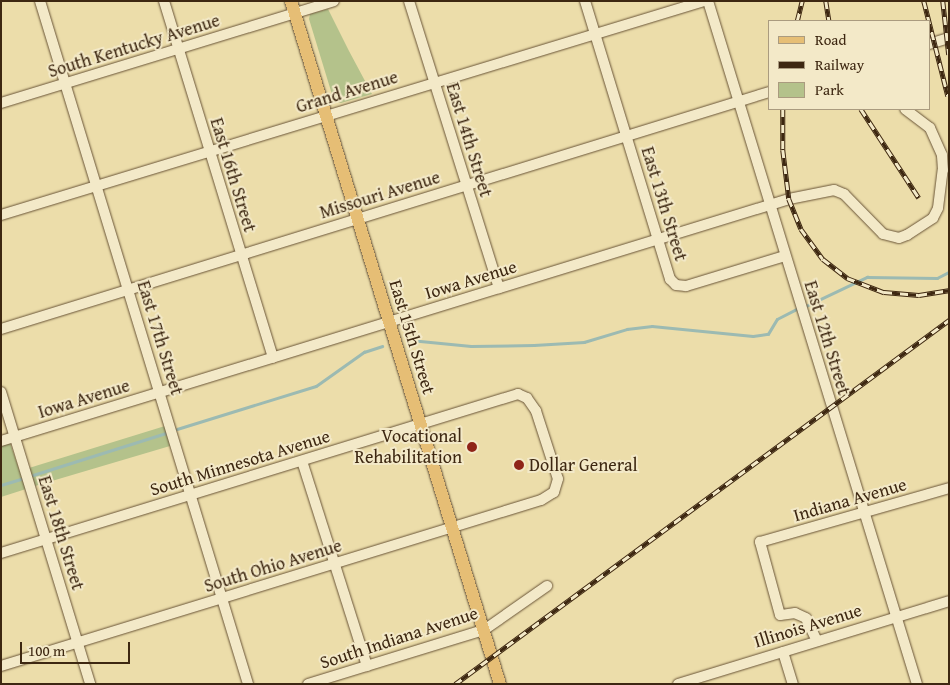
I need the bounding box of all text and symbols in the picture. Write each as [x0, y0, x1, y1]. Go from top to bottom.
street label: South Kentucky Avenue [45, 10, 223, 82]
legend [768, 20, 930, 110]
text: Road [815, 29, 846, 50]
text: Railway [815, 54, 864, 75]
street label: Grand Avenue [293, 66, 401, 118]
text: Park [815, 79, 844, 100]
street label: East 14th Street [441, 80, 497, 200]
street label: East 16th Street [205, 115, 261, 235]
street label: East 13th Street [636, 144, 692, 264]
street label: Missouri Avenue [317, 166, 443, 224]
street label: Iowa Avenue [423, 256, 519, 304]
street label: East 15th Street [384, 277, 440, 397]
street label: East 17th Street [132, 278, 188, 398]
street label: East 12th Street [799, 278, 855, 398]
street label: Iowa Avenue [36, 375, 132, 423]
street label: South Minnesota Avenue [147, 425, 333, 501]
place label: Vocational Rehabilitation [355, 426, 462, 468]
marker: Vocational Rehabilitation [466, 441, 478, 453]
place label: Dollar General [529, 454, 638, 476]
marker: Dollar General [513, 459, 525, 471]
street label: East 18th Street [33, 473, 89, 593]
street label: Indiana Avenue [791, 474, 909, 526]
street label: South Ohio Avenue [202, 535, 344, 597]
street label: Illinois Avenue [752, 599, 864, 653]
street label: South Indiana Avenue [317, 602, 481, 674]
scale bar [22, 632, 132, 664]
text: 100 m [28, 640, 65, 661]

